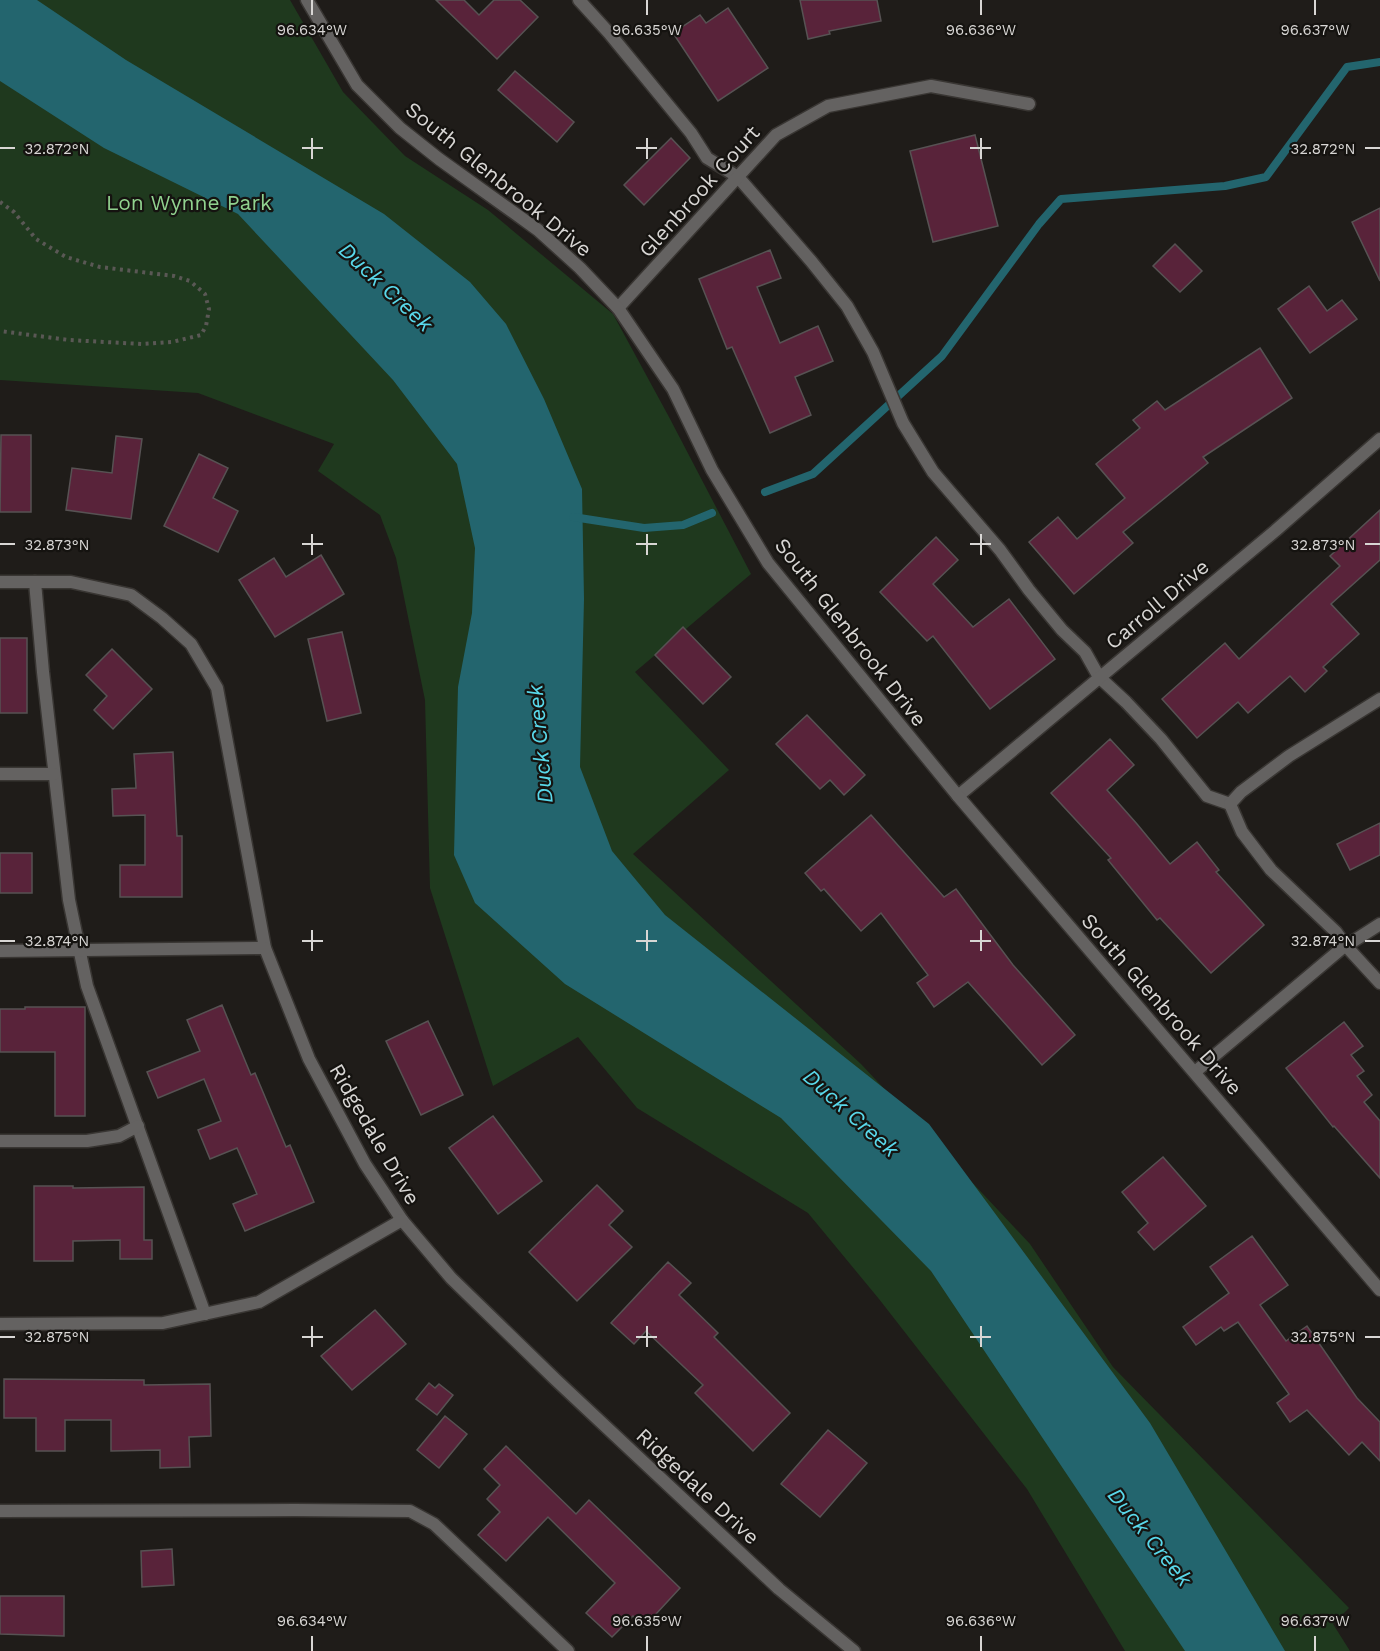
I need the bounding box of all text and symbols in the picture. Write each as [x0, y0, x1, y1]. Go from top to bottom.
text: 96.634°W [277, 21, 347, 39]
text: 96.635°W [612, 21, 682, 39]
text: 96.636°W [946, 21, 1016, 39]
text: 96.637°W [1280, 21, 1350, 39]
street label: South Glenbrook Drive [401, 96, 597, 262]
street label: Glenbrook Court [633, 120, 765, 262]
text: 32.872°N [24, 140, 90, 158]
text: 32.872°N [1290, 140, 1356, 158]
park label: Lon Wynne Park [106, 190, 272, 215]
water label: Duck Creek [334, 237, 439, 338]
street label: South Glenbrook Drive [770, 533, 932, 731]
text: 32.873°N [24, 536, 90, 554]
text: 32.873°N [1290, 536, 1356, 554]
street label: Carroll Drive [1100, 554, 1214, 654]
water label: Duck Creek [522, 682, 558, 805]
street label: South Glenbrook Drive [1076, 908, 1248, 1100]
text: 32.874°N [25, 932, 89, 950]
text: 32.874°N [1291, 932, 1355, 950]
street label: Ridgedale Drive [324, 1059, 426, 1209]
water label: Duck Creek [798, 1064, 905, 1163]
text: 32.875°N [24, 1328, 90, 1346]
text: 32.875°N [1290, 1328, 1356, 1346]
street label: Ridgedale Drive [631, 1423, 765, 1549]
water label: Duck Creek [1103, 1483, 1198, 1592]
text: 96.634°W [277, 1612, 347, 1630]
text: 96.635°W [612, 1612, 682, 1630]
text: 96.636°W [946, 1612, 1016, 1630]
text: 96.637°W [1280, 1612, 1350, 1630]

